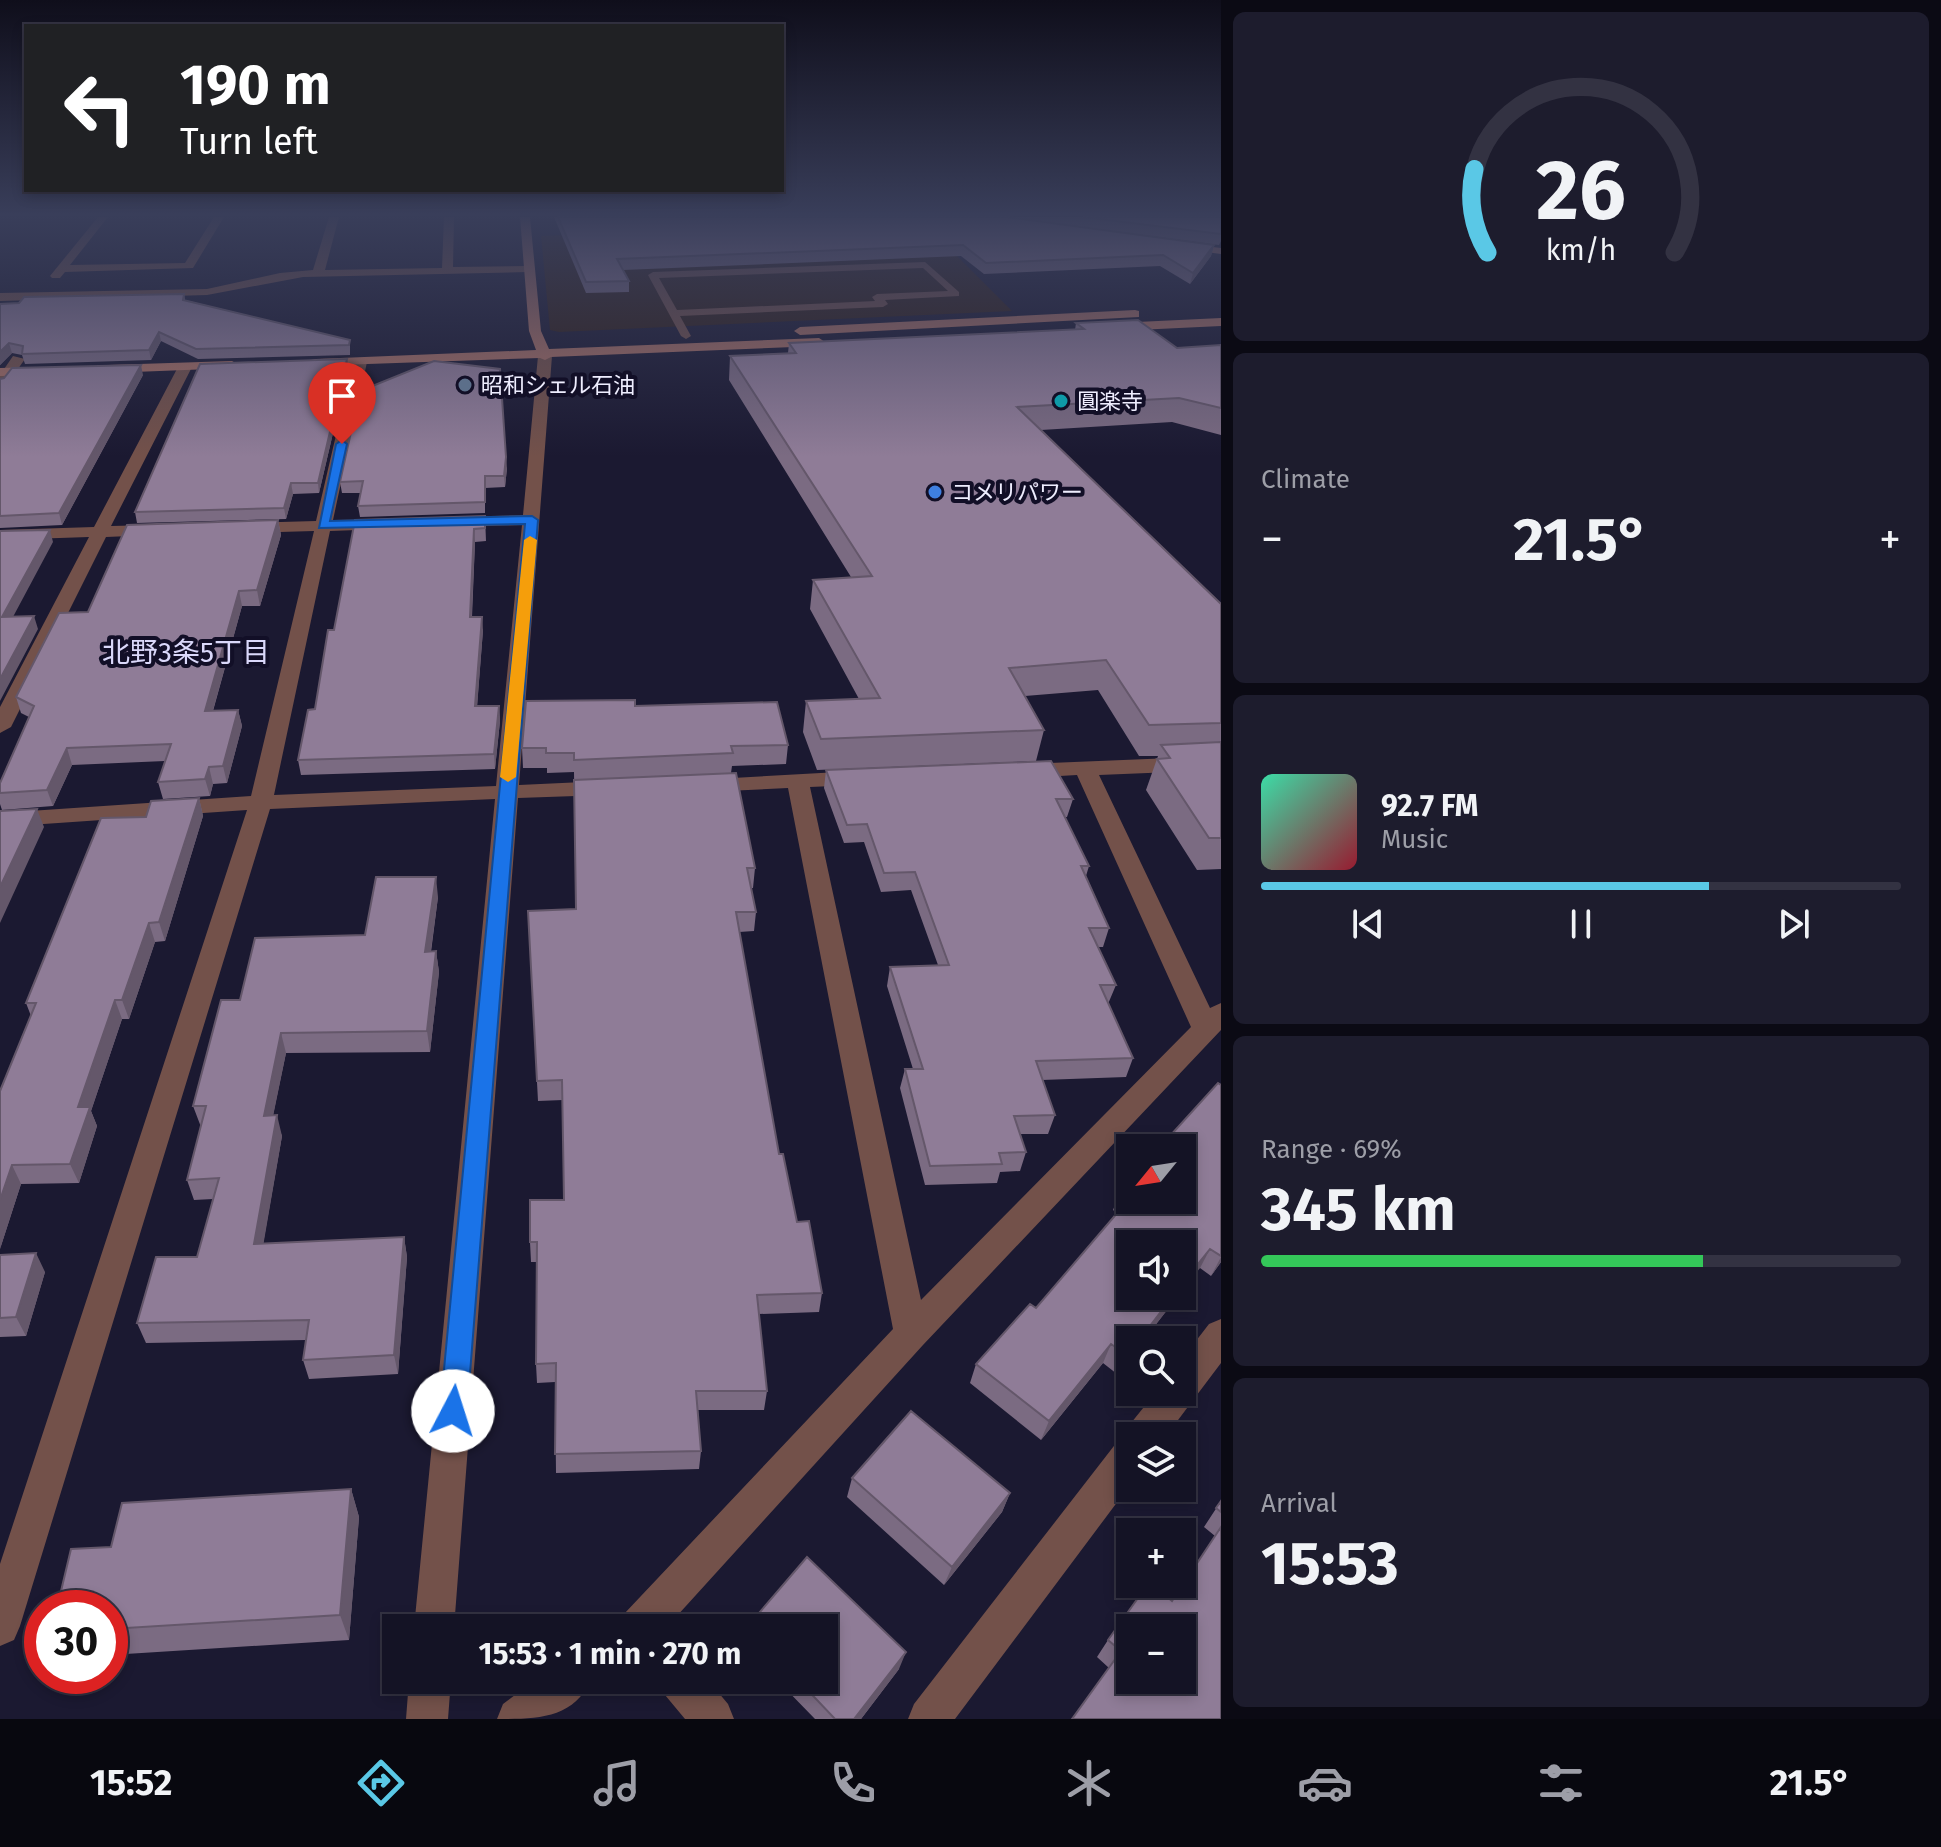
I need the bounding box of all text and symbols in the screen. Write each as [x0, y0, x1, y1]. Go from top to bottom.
text: 190 m [180, 52, 331, 119]
icon: left [48, 56, 152, 160]
text: Turn left [180, 120, 318, 164]
text: 26 [1536, 140, 1626, 240]
text: km/h [1546, 233, 1616, 268]
pin [308, 362, 376, 444]
place label: 昭和シェル石油 [481, 372, 635, 399]
icon: arrive [320, 374, 364, 418]
marker: 昭和シェル石油 [456, 376, 474, 394]
place label: 圓楽寺 [1077, 388, 1143, 415]
marker: 圓楽寺 [1052, 392, 1070, 410]
text: Climate [1261, 464, 1350, 495]
place label: コメリパワー [951, 479, 1083, 506]
marker: コメリパワー [926, 483, 944, 501]
text: 21.5° [1513, 504, 1649, 576]
text: − [1261, 513, 1283, 566]
text: + [1879, 513, 1901, 566]
district label: 北野3条5丁目 [102, 636, 270, 669]
text: 92.7 FM [1381, 788, 1478, 824]
text: Music [1381, 824, 1448, 855]
icon: previous [1346, 902, 1390, 946]
icon: pause [1559, 902, 1603, 946]
icon: next [1772, 902, 1816, 946]
north arrow [1116, 1134, 1196, 1214]
map controls [1116, 1134, 1196, 1694]
text: Range · 69% [1261, 1134, 1402, 1165]
text: 345 km [1261, 1174, 1456, 1246]
button: sound [1116, 1230, 1196, 1310]
button: search [1116, 1326, 1196, 1406]
position arrow [411, 1369, 495, 1453]
button: layers [1116, 1422, 1196, 1502]
text: Arrival [1261, 1488, 1337, 1519]
button: + [1116, 1518, 1196, 1598]
text: 15:53 [1261, 1528, 1399, 1600]
speed limit sign: 30 [24, 1590, 128, 1694]
button: − [1116, 1614, 1196, 1694]
text: 15:53 · 1 min · 270 m [479, 1636, 741, 1672]
icon: directions [353, 1755, 409, 1811]
icon: music [589, 1755, 645, 1811]
icon: phone [825, 1755, 881, 1811]
icon: climate [1061, 1755, 1117, 1811]
icon: car [1297, 1755, 1353, 1811]
icon: filters [1533, 1755, 1589, 1811]
text: 15:52 [90, 1761, 172, 1805]
text: 21.5° [1770, 1761, 1851, 1805]

